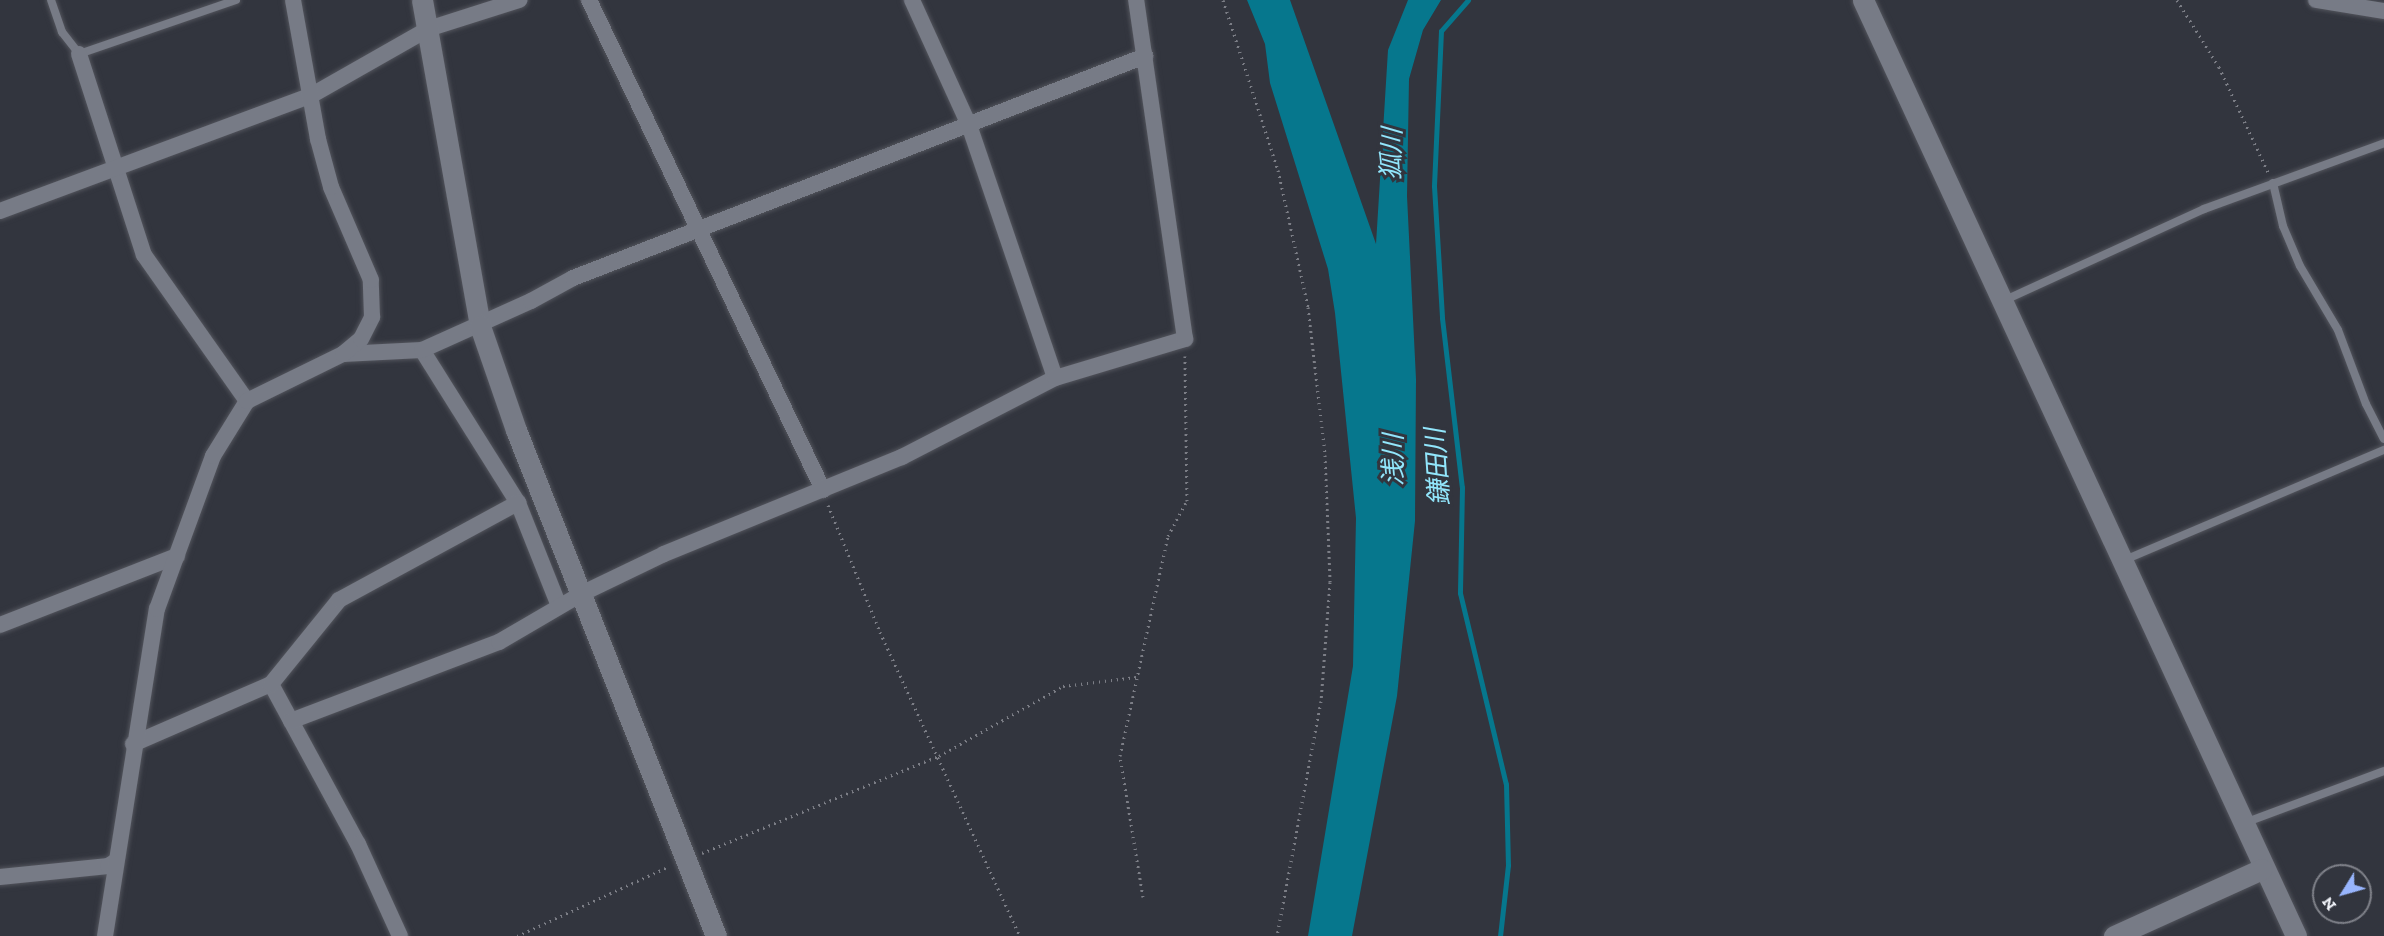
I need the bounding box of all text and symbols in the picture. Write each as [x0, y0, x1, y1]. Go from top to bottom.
water label: 狐川 [1376, 127, 1408, 181]
water label: 鎌田川 [1420, 427, 1456, 507]
water label: 浅川 [1378, 434, 1410, 486]
north arrow [2312, 864, 2372, 924]
text: N [2318, 893, 2340, 915]

